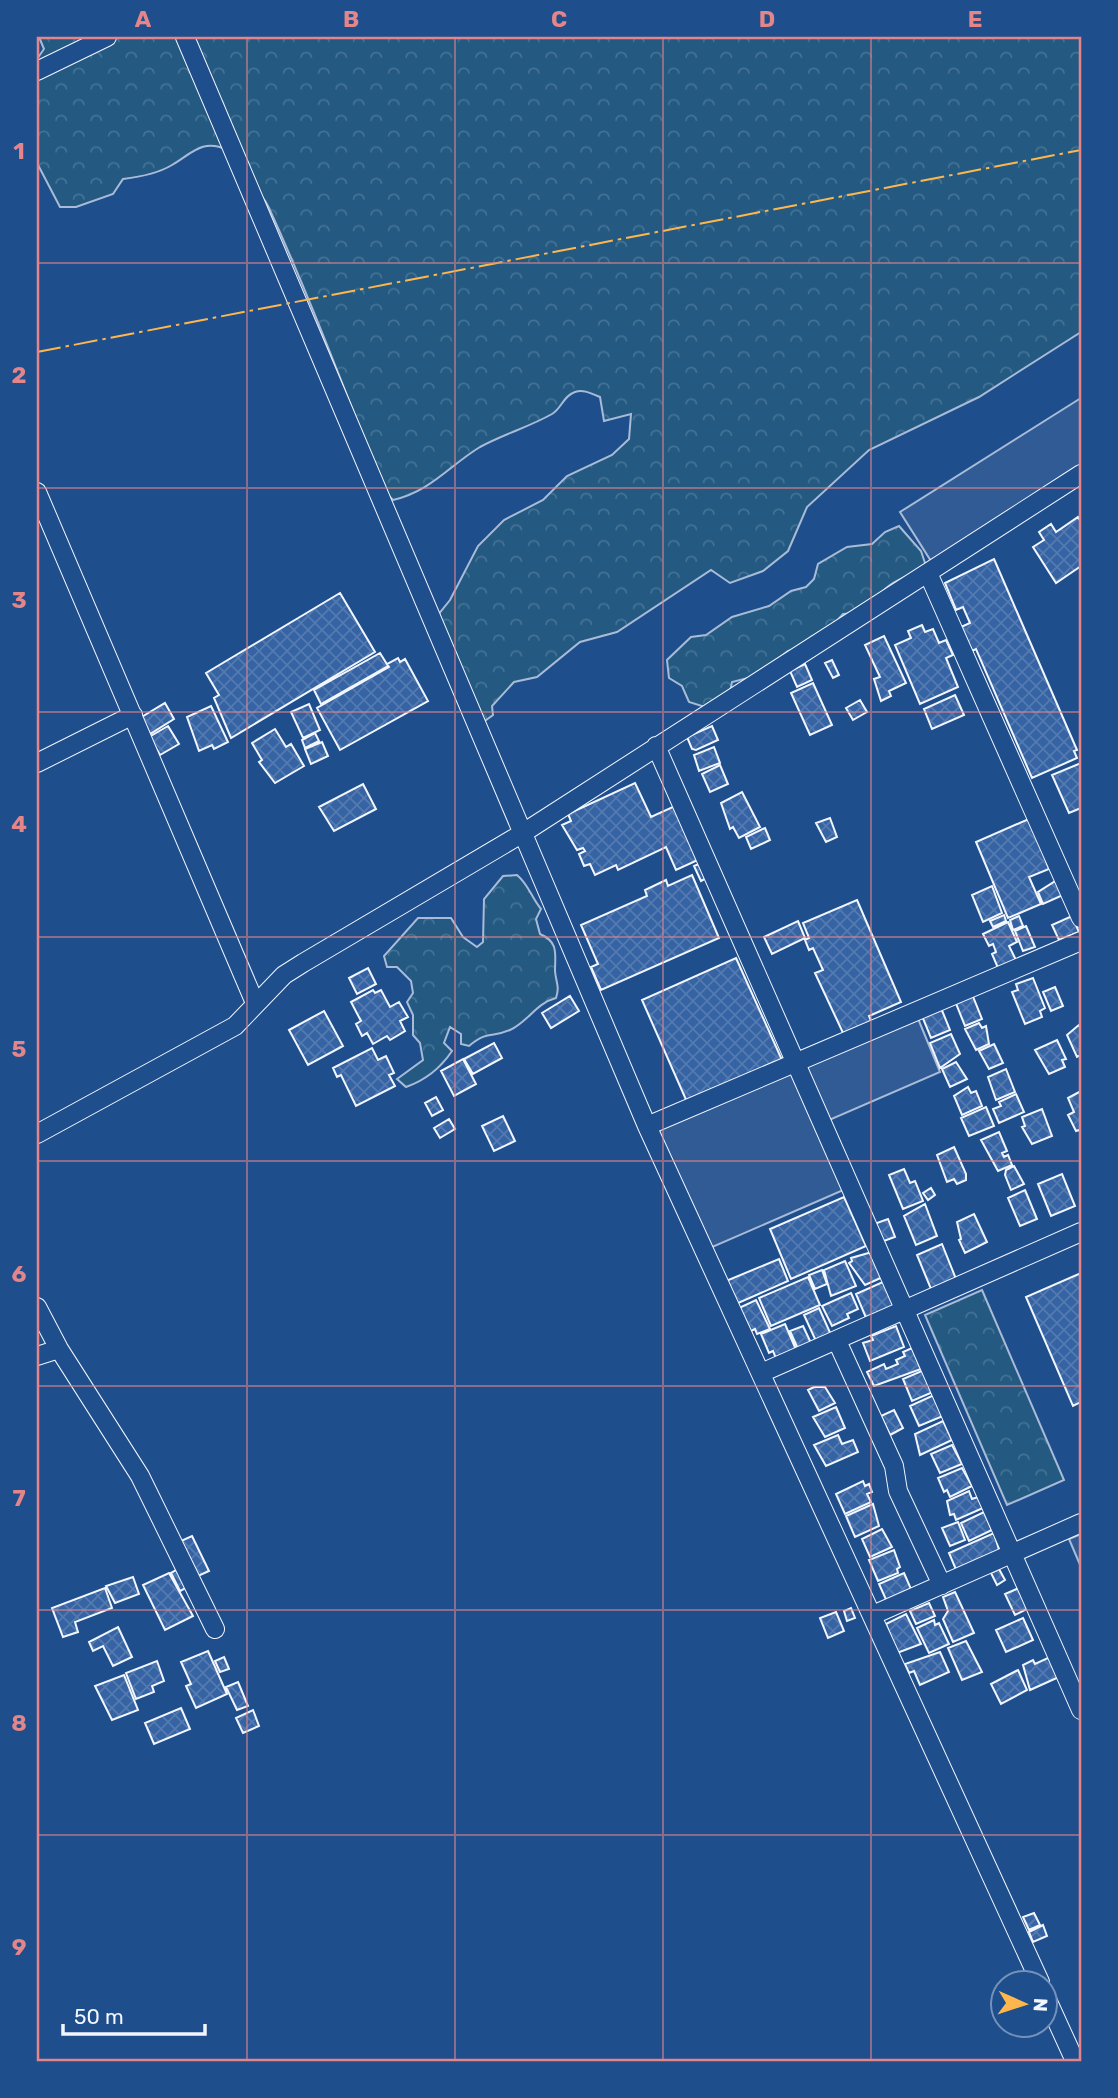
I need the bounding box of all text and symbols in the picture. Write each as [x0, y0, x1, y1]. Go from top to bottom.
text: A [135, 5, 152, 33]
text: B [343, 5, 359, 33]
text: C [551, 5, 567, 33]
text: D [759, 5, 775, 33]
text: E [968, 5, 982, 33]
text: 1 [13, 137, 25, 165]
text: 2 [12, 361, 26, 389]
text: 3 [11, 586, 27, 614]
text: 4 [11, 810, 27, 838]
text: 5 [12, 1035, 27, 1063]
text: 6 [12, 1260, 27, 1288]
text: 7 [12, 1484, 26, 1512]
text: 8 [11, 1709, 27, 1737]
text: 9 [12, 1933, 26, 1961]
north arrow [988, 1968, 1058, 2038]
scale bar [63, 1993, 205, 2037]
text: N [1029, 1997, 1052, 2012]
text: 50 m [74, 2004, 124, 2029]

